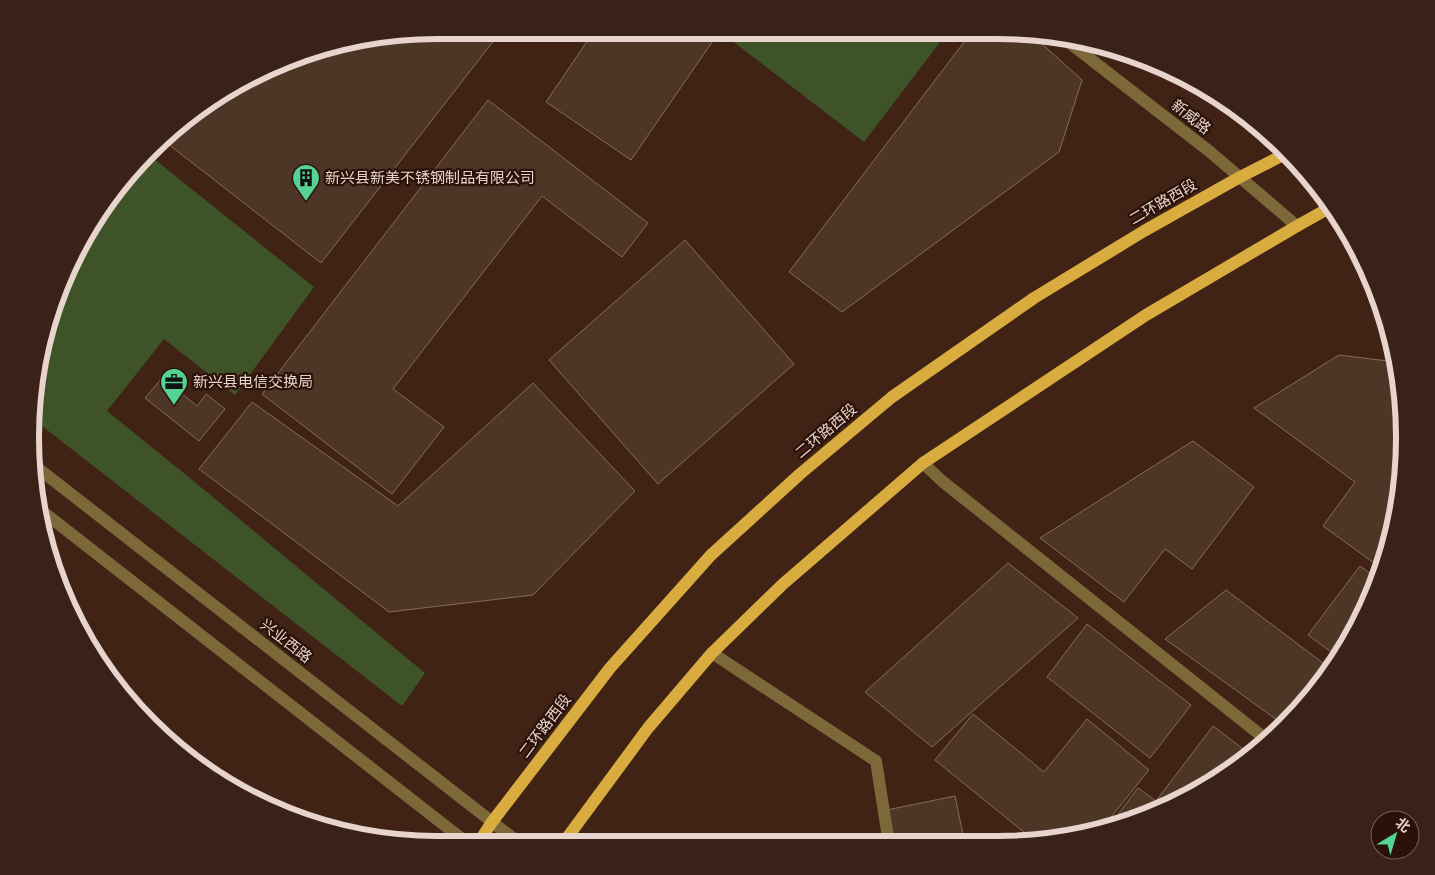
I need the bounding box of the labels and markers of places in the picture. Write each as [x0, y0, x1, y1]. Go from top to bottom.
building icon: 新兴县新美不锈钢制品有限公司 [291, 163, 321, 202]
place label: 新兴县新美不锈钢制品有限公司 [325, 166, 535, 187]
office icon: 新兴县电信交换局 [159, 367, 189, 406]
place label: 新兴县电信交换局 [193, 370, 313, 391]

